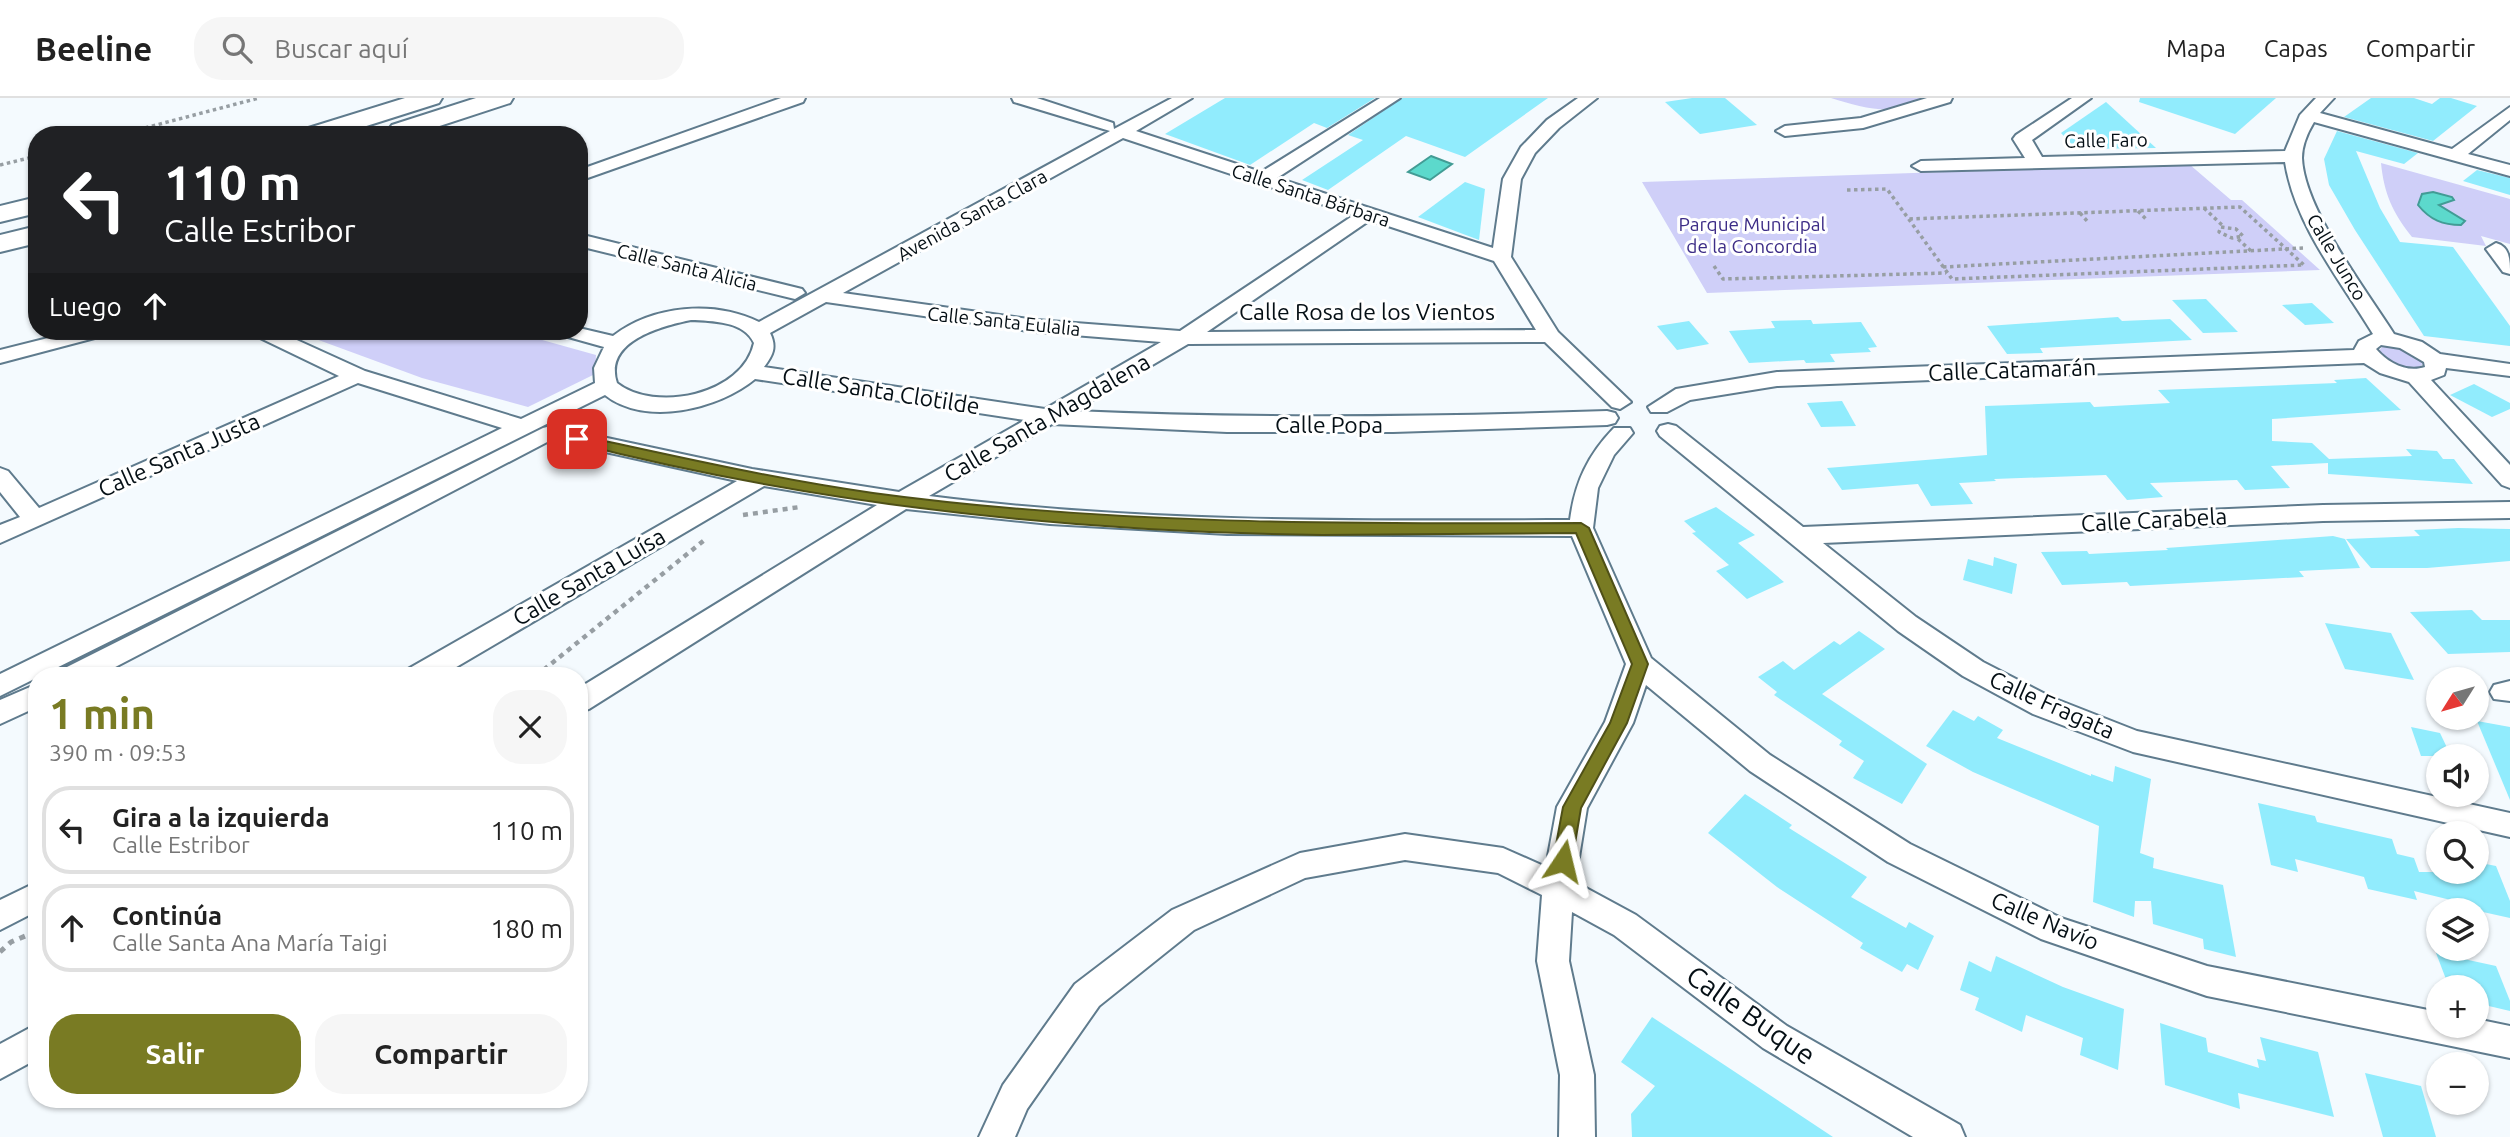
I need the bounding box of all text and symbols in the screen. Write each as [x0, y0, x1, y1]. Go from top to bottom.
search box [194, 17, 684, 80]
icon: search [218, 29, 256, 67]
text: Beeline [35, 30, 152, 67]
text: Buscar aquí [274, 34, 408, 63]
text: Mapa [2166, 35, 2226, 62]
text: Capas [2264, 35, 2328, 62]
text: Compartir [2366, 35, 2475, 62]
street label: Calle Faro [2064, 128, 2148, 152]
icon: left [49, 154, 140, 245]
text: 110 m [164, 154, 301, 209]
street label: Calle Santa Bárbara [1229, 159, 1393, 231]
street label: Avenida Santa Clara [893, 165, 1051, 265]
street label: Calle Junco [2303, 210, 2371, 304]
text: Calle Estribor [164, 212, 356, 248]
park label: Parque Municipal de la Concordia [1678, 213, 1826, 257]
street label: Calle Santa Alicia [615, 239, 759, 295]
icon: ahead [136, 287, 174, 325]
text: Luego [49, 292, 122, 321]
street label: Calle Rosa de los Vientos [1239, 299, 1495, 324]
street label: Calle Santa Eulalia [926, 302, 1082, 340]
street label: Calle Santa Magdalena [940, 348, 1154, 487]
street label: Calle Catamarán [1928, 354, 2096, 385]
street label: Calle Santa Clotilde [781, 363, 982, 418]
street label: Calle Santa Justa [94, 408, 264, 501]
pin [547, 409, 607, 469]
street label: Calle Popa [1275, 412, 1383, 437]
icon: arrive [558, 420, 596, 458]
street label: Calle Carabela [2080, 503, 2228, 536]
street label: Calle Santa Luísa [508, 523, 669, 630]
street label: Calle Fragata [1986, 666, 2119, 743]
north arrow [2426, 667, 2488, 730]
map controls [2426, 667, 2489, 1115]
text: 1 min [49, 690, 155, 737]
button: close [493, 690, 567, 764]
text: 390 m · 09:53 [49, 740, 187, 765]
button: sound [2426, 744, 2489, 807]
text: Gira a la izquierda [112, 803, 330, 832]
icon: left [53, 811, 91, 849]
text: 110 m [491, 816, 563, 845]
button: search [2426, 821, 2489, 884]
position arrow [1526, 824, 1600, 898]
text: Calle Estribor [112, 832, 250, 857]
street label: Calle Navío [1988, 887, 2103, 954]
button: layers [2426, 898, 2489, 961]
text: Continúa [112, 901, 222, 930]
icon: ahead [53, 909, 91, 947]
text: 180 m [491, 914, 563, 943]
text: Calle Santa Ana María Taigi [112, 930, 388, 955]
street label: Calle Buque [1681, 959, 1821, 1070]
button: + [2426, 975, 2489, 1038]
button: Salir [49, 1014, 301, 1094]
button: Compartir [315, 1014, 567, 1094]
button: − [2426, 1052, 2489, 1115]

